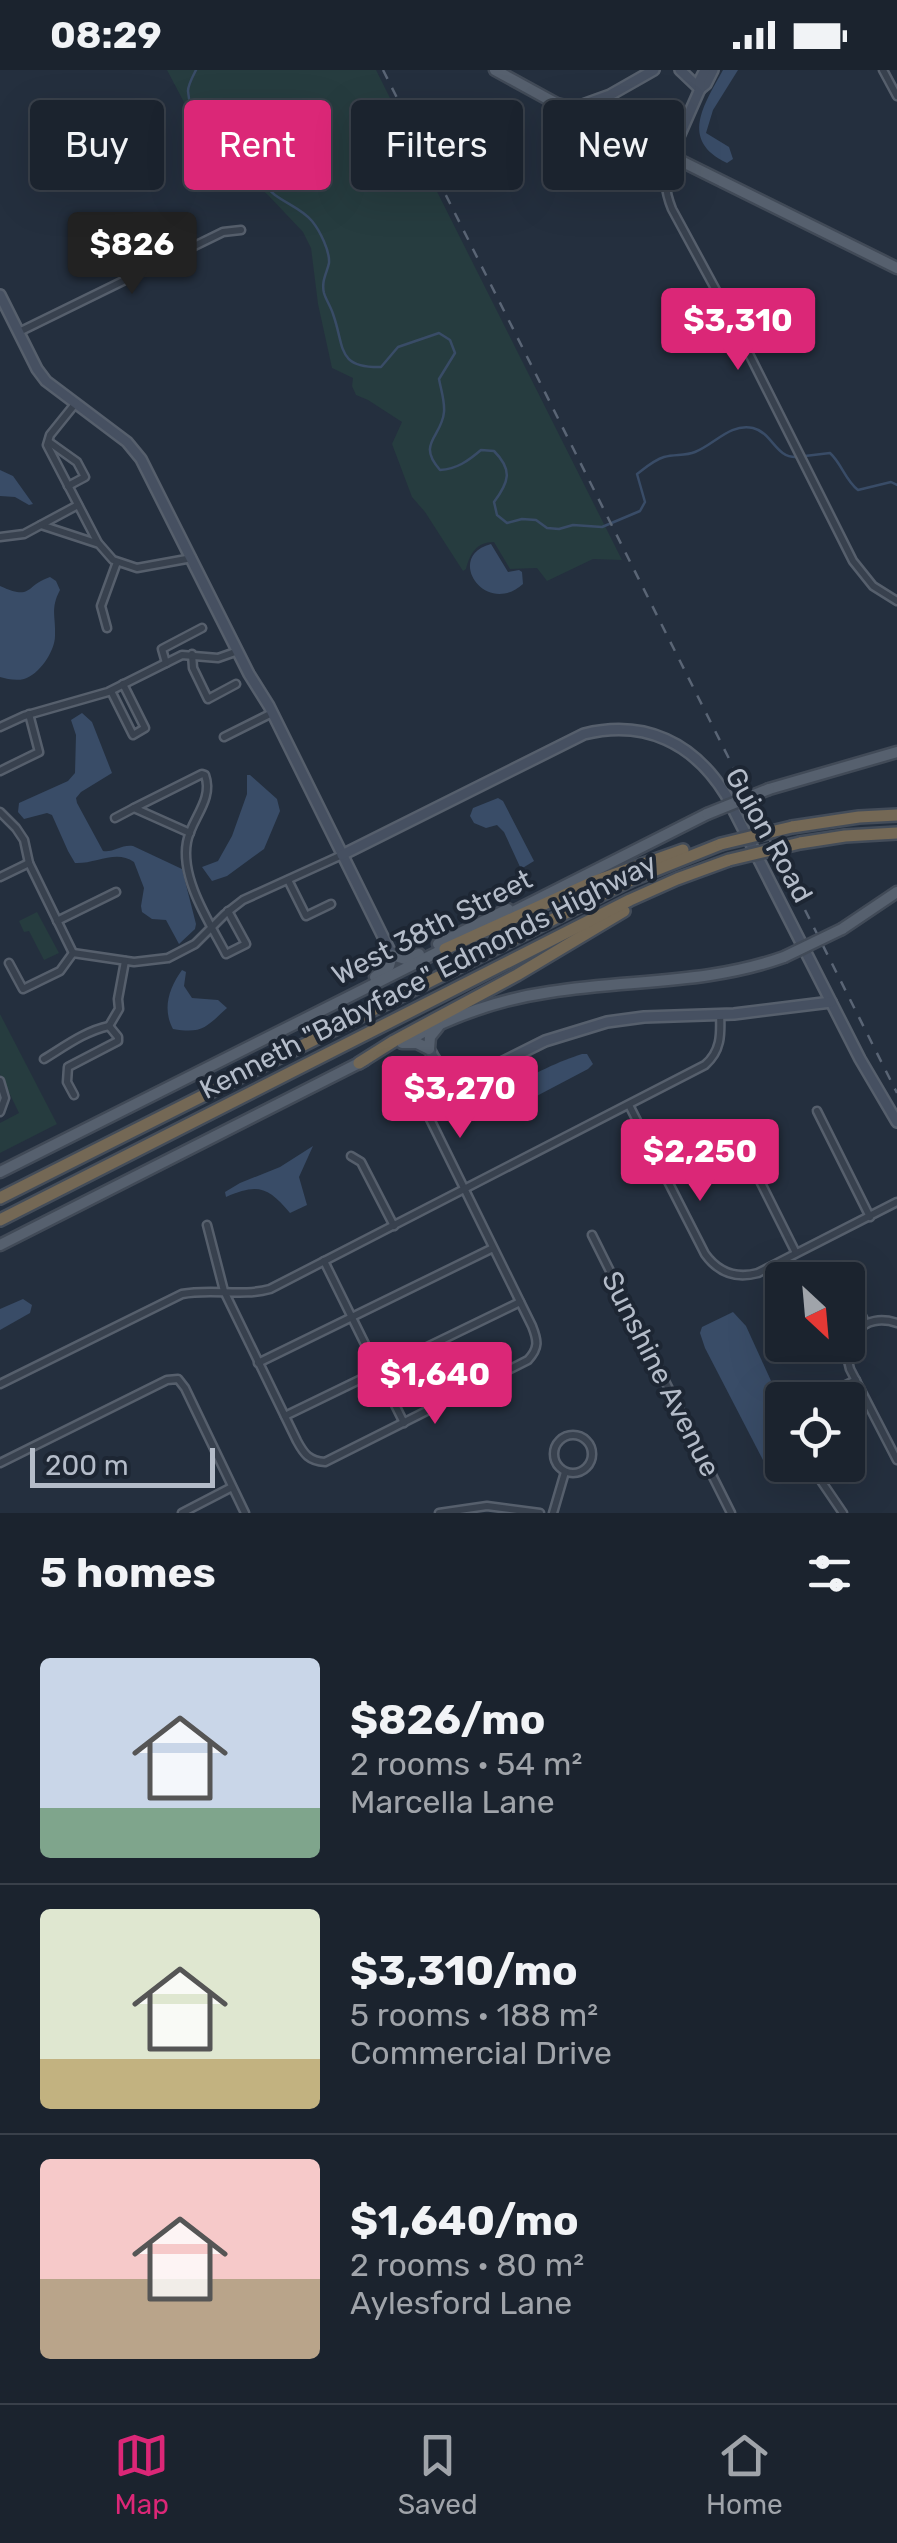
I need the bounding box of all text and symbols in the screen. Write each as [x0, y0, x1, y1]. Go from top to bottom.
text: 08:29 [50, 12, 162, 58]
chip: Buy [30, 100, 164, 190]
chip: Rent [184, 100, 331, 190]
chip: Filters [351, 100, 523, 190]
chip: New [543, 100, 684, 190]
pin: $826 [73, 212, 191, 297]
text: $826 [90, 225, 174, 263]
pin: $3,310 [657, 288, 819, 373]
text: $3,310 [683, 301, 793, 339]
street label: Guion Road [718, 762, 820, 908]
street label: Kenneth "Babyface" Edmonds Highway [194, 846, 662, 1106]
street label: West 38th Street [326, 862, 538, 992]
pin: $3,270 [379, 1056, 541, 1141]
text: $3,270 [404, 1069, 516, 1107]
pin: $2,250 [619, 1119, 781, 1204]
text: $2,250 [643, 1132, 757, 1170]
north arrow [765, 1262, 865, 1362]
map controls [765, 1262, 865, 1482]
street label: Sunshine Avenue [595, 1266, 727, 1482]
pin: $1,640 [354, 1342, 516, 1427]
text: $1,640 [380, 1355, 490, 1393]
button: locate [765, 1382, 865, 1482]
scale bar [30, 1443, 215, 1488]
text: 200 m [45, 1449, 129, 1482]
icon: filters [802, 1546, 857, 1601]
text: 5 homes [40, 1548, 216, 1598]
text: $826/mo [350, 1695, 545, 1745]
icon: home [120, 1698, 240, 1818]
text: 2 rooms · 54 m² [350, 1745, 582, 1783]
text: Marcella Lane [350, 1783, 555, 1821]
text: $3,310/mo [350, 1946, 578, 1996]
icon: home [120, 1949, 240, 2069]
text: 5 rooms · 188 m² [350, 1996, 598, 2034]
text: Commercial Drive [350, 2034, 612, 2072]
text: $1,640/mo [350, 2196, 579, 2246]
icon: home [120, 2199, 240, 2319]
text: 2 rooms · 80 m² [350, 2246, 584, 2284]
text: Aylesford Lane [350, 2284, 572, 2322]
tab: Map [114, 2428, 169, 2521]
tab: Saved [398, 2428, 478, 2521]
tab: Home [706, 2428, 783, 2521]

